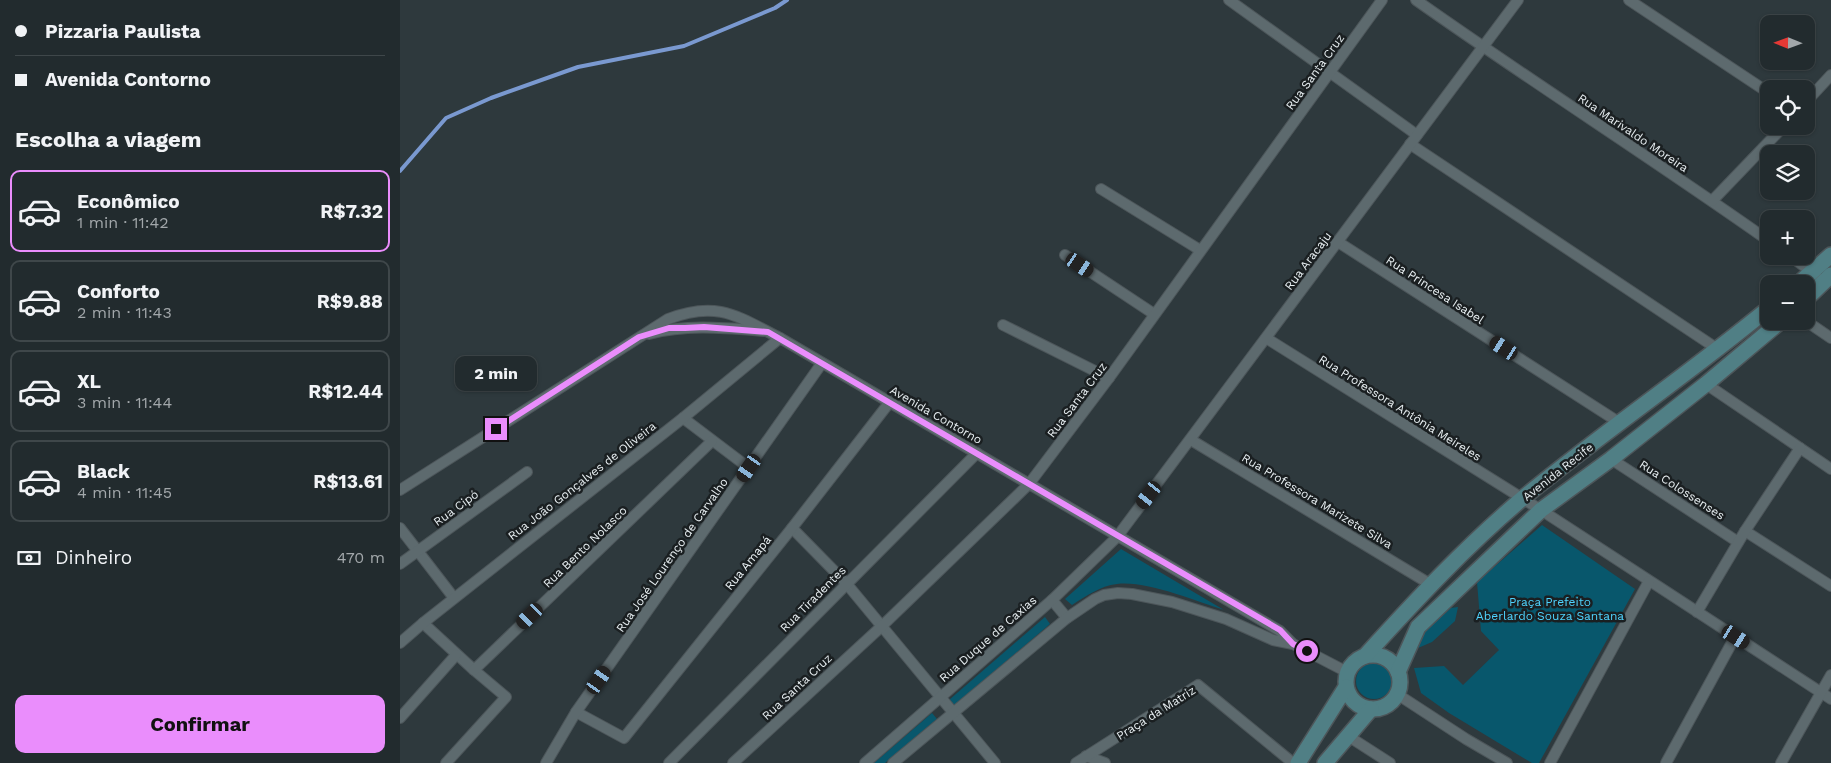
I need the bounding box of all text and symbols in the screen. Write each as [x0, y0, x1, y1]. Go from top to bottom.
north arrow [1760, 15, 1815, 70]
map controls [1760, 15, 1815, 330]
text: Pizzaria Paulista [45, 20, 201, 43]
street label: Rua Santa Cruz [1283, 31, 1347, 113]
text: Avenida Contorno [45, 68, 211, 91]
button: locate [1760, 80, 1815, 135]
street label: Rua Marivaldo Moreira [1575, 91, 1691, 175]
text: Escolha a viagem [15, 127, 202, 152]
button: layers [1760, 145, 1815, 200]
icon: car [17, 189, 62, 234]
text: Econômico [77, 190, 180, 213]
text: R$7.32 [320, 200, 383, 223]
button: + [1760, 210, 1815, 265]
text: 1 min · 11:42 [77, 213, 169, 232]
street label: Rua Aracaju [1282, 229, 1334, 293]
car [1063, 250, 1096, 280]
street label: Rua Princesa Isabel [1383, 253, 1487, 327]
button: − [1760, 275, 1815, 330]
icon: car [17, 279, 62, 324]
text: Conforto [77, 280, 160, 303]
text: R$9.88 [317, 290, 383, 313]
text: 2 min · 11:43 [77, 303, 172, 322]
car [1487, 334, 1520, 362]
street label: Rua Professora Antônia Meireles [1316, 352, 1484, 464]
callout: 2 min [455, 356, 537, 392]
street label: Rua Santa Cruz [1044, 360, 1110, 440]
text: 2 min [474, 364, 518, 383]
icon: car [17, 369, 62, 414]
text: XL [77, 370, 101, 393]
text: R$12.44 [308, 380, 383, 403]
street label: Avenida Contorno [887, 383, 985, 447]
text: 3 min · 11:44 [77, 393, 172, 412]
route end [485, 418, 507, 440]
street label: Rua João Gonçalves de Oliveira [505, 419, 659, 543]
street label: Avenida Recife [1520, 440, 1596, 504]
street label: Rua Professora Marizete Silva [1239, 450, 1395, 552]
car [734, 451, 763, 485]
street label: Rua Colossenses [1637, 457, 1727, 523]
icon: car [17, 459, 62, 504]
text: Black [77, 460, 130, 483]
text: R$13.61 [313, 470, 383, 493]
street label: Rua José Lourenço de Carvalho [613, 475, 731, 635]
car [1133, 479, 1164, 511]
text: 4 min · 11:45 [77, 483, 172, 502]
street label: Rua Cipó [431, 487, 481, 529]
street label: Rua Bento Nolasco [540, 503, 630, 591]
street label: Rua Amapá [722, 533, 774, 593]
icon: cash [15, 544, 43, 572]
text: Dinheiro [55, 546, 132, 569]
text: 470 m [337, 548, 385, 567]
street label: Rua Tiradentes [777, 563, 849, 635]
street label: Rua Duque de Caxias [937, 593, 1039, 685]
park label: Praça Prefeito Aberlardo Souza Santana [1476, 595, 1624, 623]
car [513, 600, 546, 632]
car [1719, 623, 1752, 651]
route start [1296, 640, 1318, 662]
street label: Rua Santa Cruz [759, 651, 835, 723]
car [584, 663, 613, 697]
street label: Praça da Matriz [1114, 683, 1198, 743]
button: Confirmar [15, 695, 385, 753]

